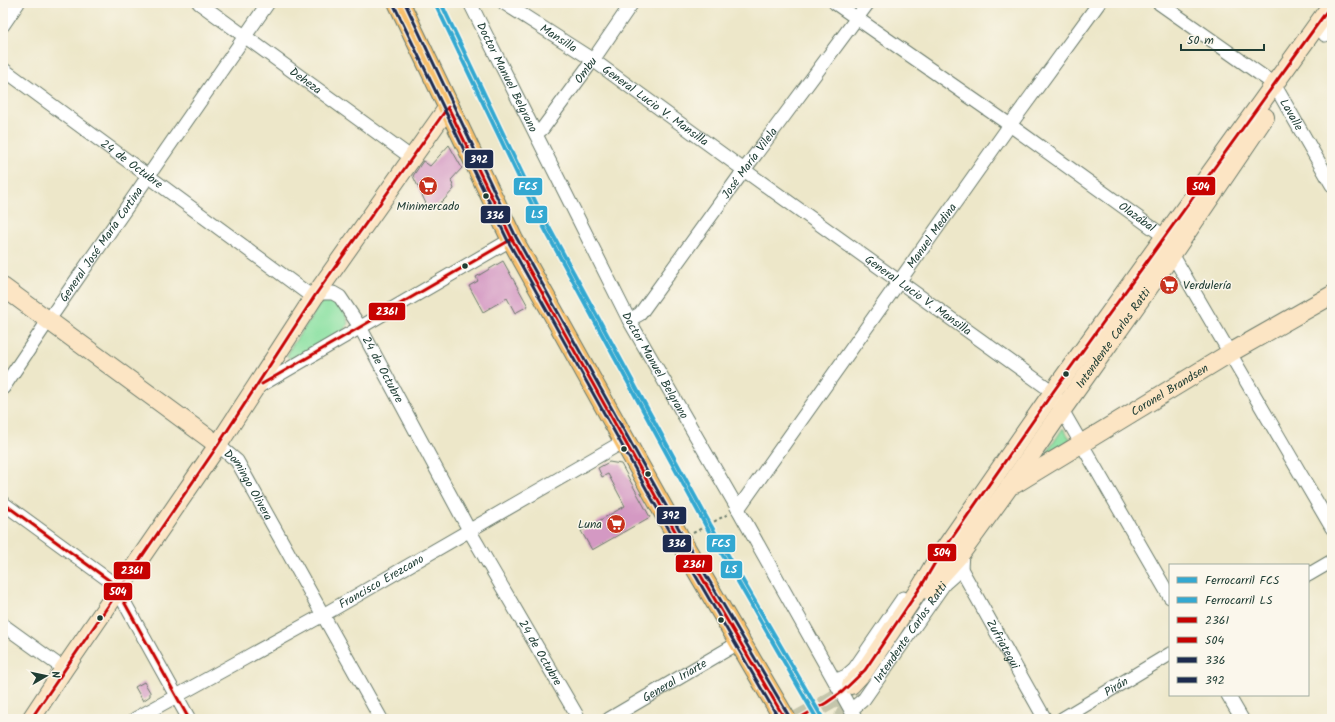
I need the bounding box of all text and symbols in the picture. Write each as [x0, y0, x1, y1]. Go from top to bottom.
street label: Doctor Manuel Belgrano [472, 19, 543, 136]
street label: Mansilla [536, 19, 581, 57]
scale bar [1181, 26, 1264, 52]
text: 50 m [1187, 31, 1214, 50]
street label: Ombu [569, 53, 602, 87]
street label: General Lucio V. Mansilla [598, 60, 713, 151]
street label: Deheza [286, 62, 326, 99]
street label: Lavalle [1275, 95, 1309, 135]
street label: José María Vilela [717, 123, 782, 203]
street label: 24 de Octubre [97, 134, 168, 194]
line badge: 392 [464, 149, 494, 169]
text: 392 [469, 151, 488, 169]
supermarket icon: Minimercado [417, 175, 439, 197]
line badge: 504 [1186, 176, 1216, 196]
line badge: FCS [513, 177, 543, 196]
text: FCS [519, 178, 538, 196]
text: 504 [1191, 178, 1210, 196]
street label: General José María Cortina [54, 182, 148, 306]
unlabelled marker [481, 191, 491, 201]
place label: Minimercado [397, 197, 459, 216]
street label: Olazábal [1114, 197, 1160, 237]
street label: Manuel Medina [902, 199, 962, 272]
line badge: 336 [480, 205, 511, 224]
line badge: LS [525, 205, 548, 224]
text: LS [531, 206, 544, 224]
text: 336 [485, 207, 504, 225]
street label: General Lucio V. Mansilla [861, 250, 976, 340]
unlabelled marker [460, 261, 470, 271]
supermarket icon: Verdulería [1158, 274, 1180, 296]
place label: Verdulería [1183, 276, 1232, 295]
street label: Intendente Carlos Ratti [1071, 283, 1156, 392]
line badge: 236I [368, 302, 406, 321]
text: 236I [376, 303, 398, 321]
street label: Doctor Manuel Belgrano [617, 308, 694, 423]
street label: 24 de Octubre [357, 333, 409, 407]
street label: Coronel Brandsen [1127, 359, 1212, 421]
unlabelled marker [1061, 369, 1071, 379]
street label: Domingo Olivera [220, 444, 278, 524]
unlabelled marker [619, 444, 629, 454]
unlabelled marker [643, 469, 653, 479]
line badge: 392 [656, 506, 687, 525]
text: 392 [661, 507, 680, 525]
supermarket icon: Luna [605, 513, 627, 535]
place label: Luna [578, 515, 602, 534]
line badge: 336 [662, 534, 692, 553]
line badge: FCS [706, 534, 736, 553]
text: 336 [667, 535, 686, 553]
text: FCS [712, 535, 731, 553]
line badge: 504 [927, 543, 957, 562]
text: 504 [932, 544, 951, 562]
street label: Francisco Erezcano [335, 549, 427, 614]
line badge: 236I [675, 554, 713, 573]
text: 236I [683, 556, 705, 574]
line badge: LS [720, 560, 743, 579]
line badge: 236I [113, 561, 151, 580]
text: LS [725, 561, 738, 579]
text: 236I [121, 562, 143, 580]
legend [1169, 564, 1309, 696]
text: Ferrocarril FCS [1205, 571, 1280, 590]
street label: Intendente Carlos Ratti [868, 577, 953, 687]
line badge: 504 [103, 582, 133, 601]
text: 504 [108, 583, 127, 601]
text: Ferrocarril LS [1205, 591, 1273, 610]
text: 236I [1205, 611, 1229, 630]
unlabelled marker [95, 613, 105, 623]
unlabelled marker [716, 615, 726, 625]
street label: 24 de Octubre [514, 616, 567, 690]
street label: Zufriategui [981, 616, 1025, 674]
text: 504 [1205, 631, 1224, 650]
text: 336 [1205, 651, 1225, 670]
street label: General Iriarte [639, 654, 711, 707]
north arrow [26, 656, 66, 696]
text: N [45, 670, 64, 679]
text: 392 [1205, 671, 1225, 690]
street label: Pirán [1100, 672, 1132, 701]

